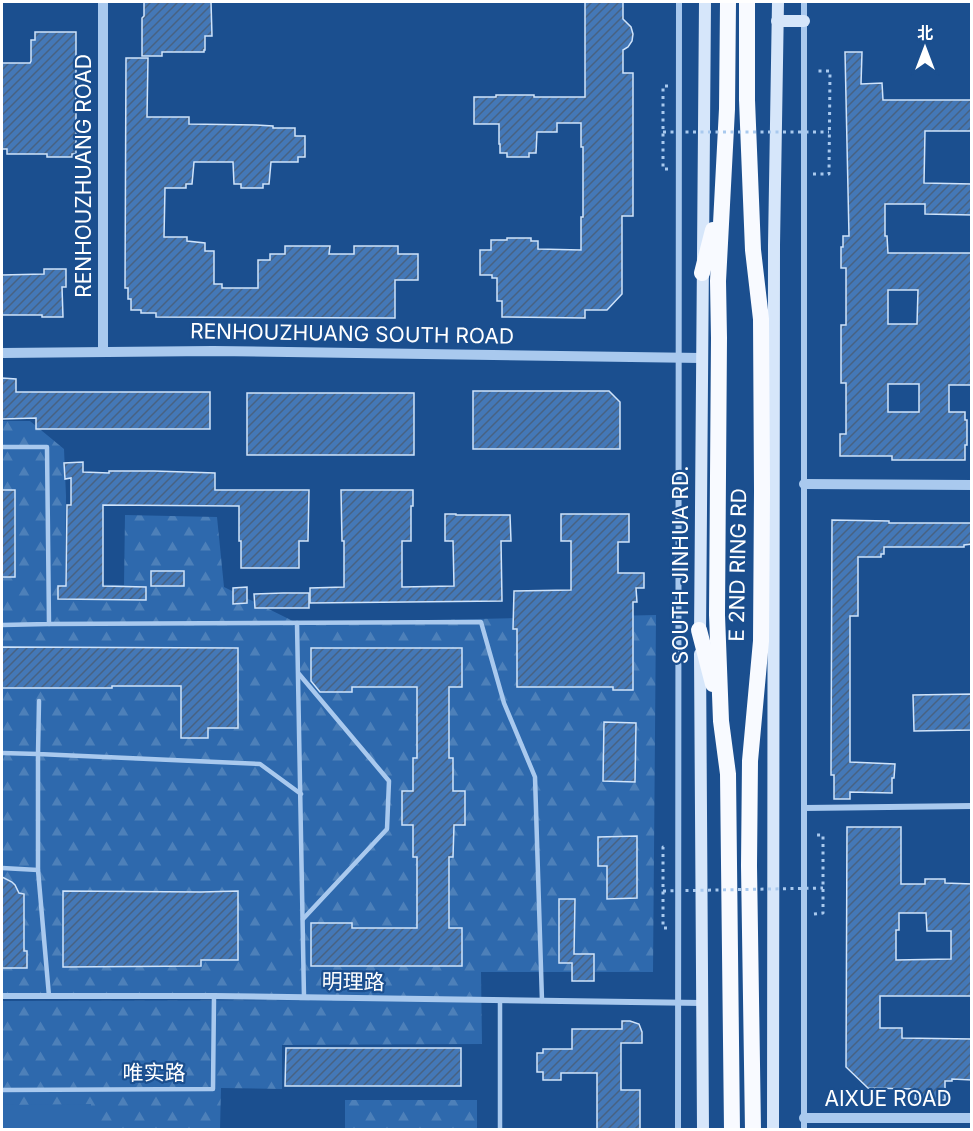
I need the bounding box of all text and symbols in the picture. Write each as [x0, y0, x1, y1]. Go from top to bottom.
north arrow [895, 18, 955, 78]
text: 北 [917, 23, 933, 43]
street label: RENHOUZHUANG ROAD [71, 54, 96, 298]
street label: RENHOUZHUANG SOUTH ROAD [190, 318, 514, 349]
street label: SOUTH JINHUA RD. [668, 466, 693, 664]
street label: E 2ND RING RD [724, 488, 751, 642]
street label: 明理路 [321, 968, 385, 995]
street label: 唯实路 [123, 1060, 186, 1085]
street label: AIXUE ROAD [824, 1086, 952, 1111]

